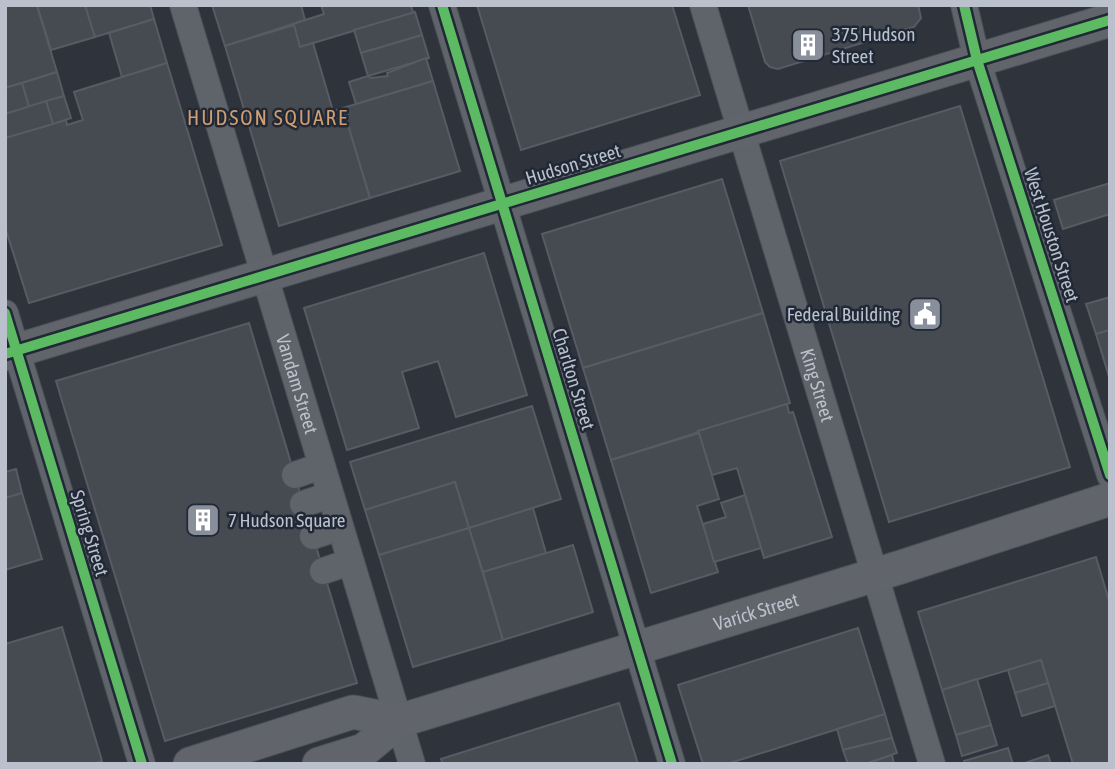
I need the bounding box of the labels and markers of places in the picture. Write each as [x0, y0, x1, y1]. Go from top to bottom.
place label: 375 Hudson Street [832, 23, 915, 67]
building icon: 375 Hudson Street [789, 26, 827, 64]
public building icon: Federal Building [906, 295, 944, 333]
place label: Federal Building [787, 303, 901, 325]
building icon: 7 Hudson Square [184, 501, 222, 539]
place label: 7 Hudson Square [228, 509, 345, 531]

